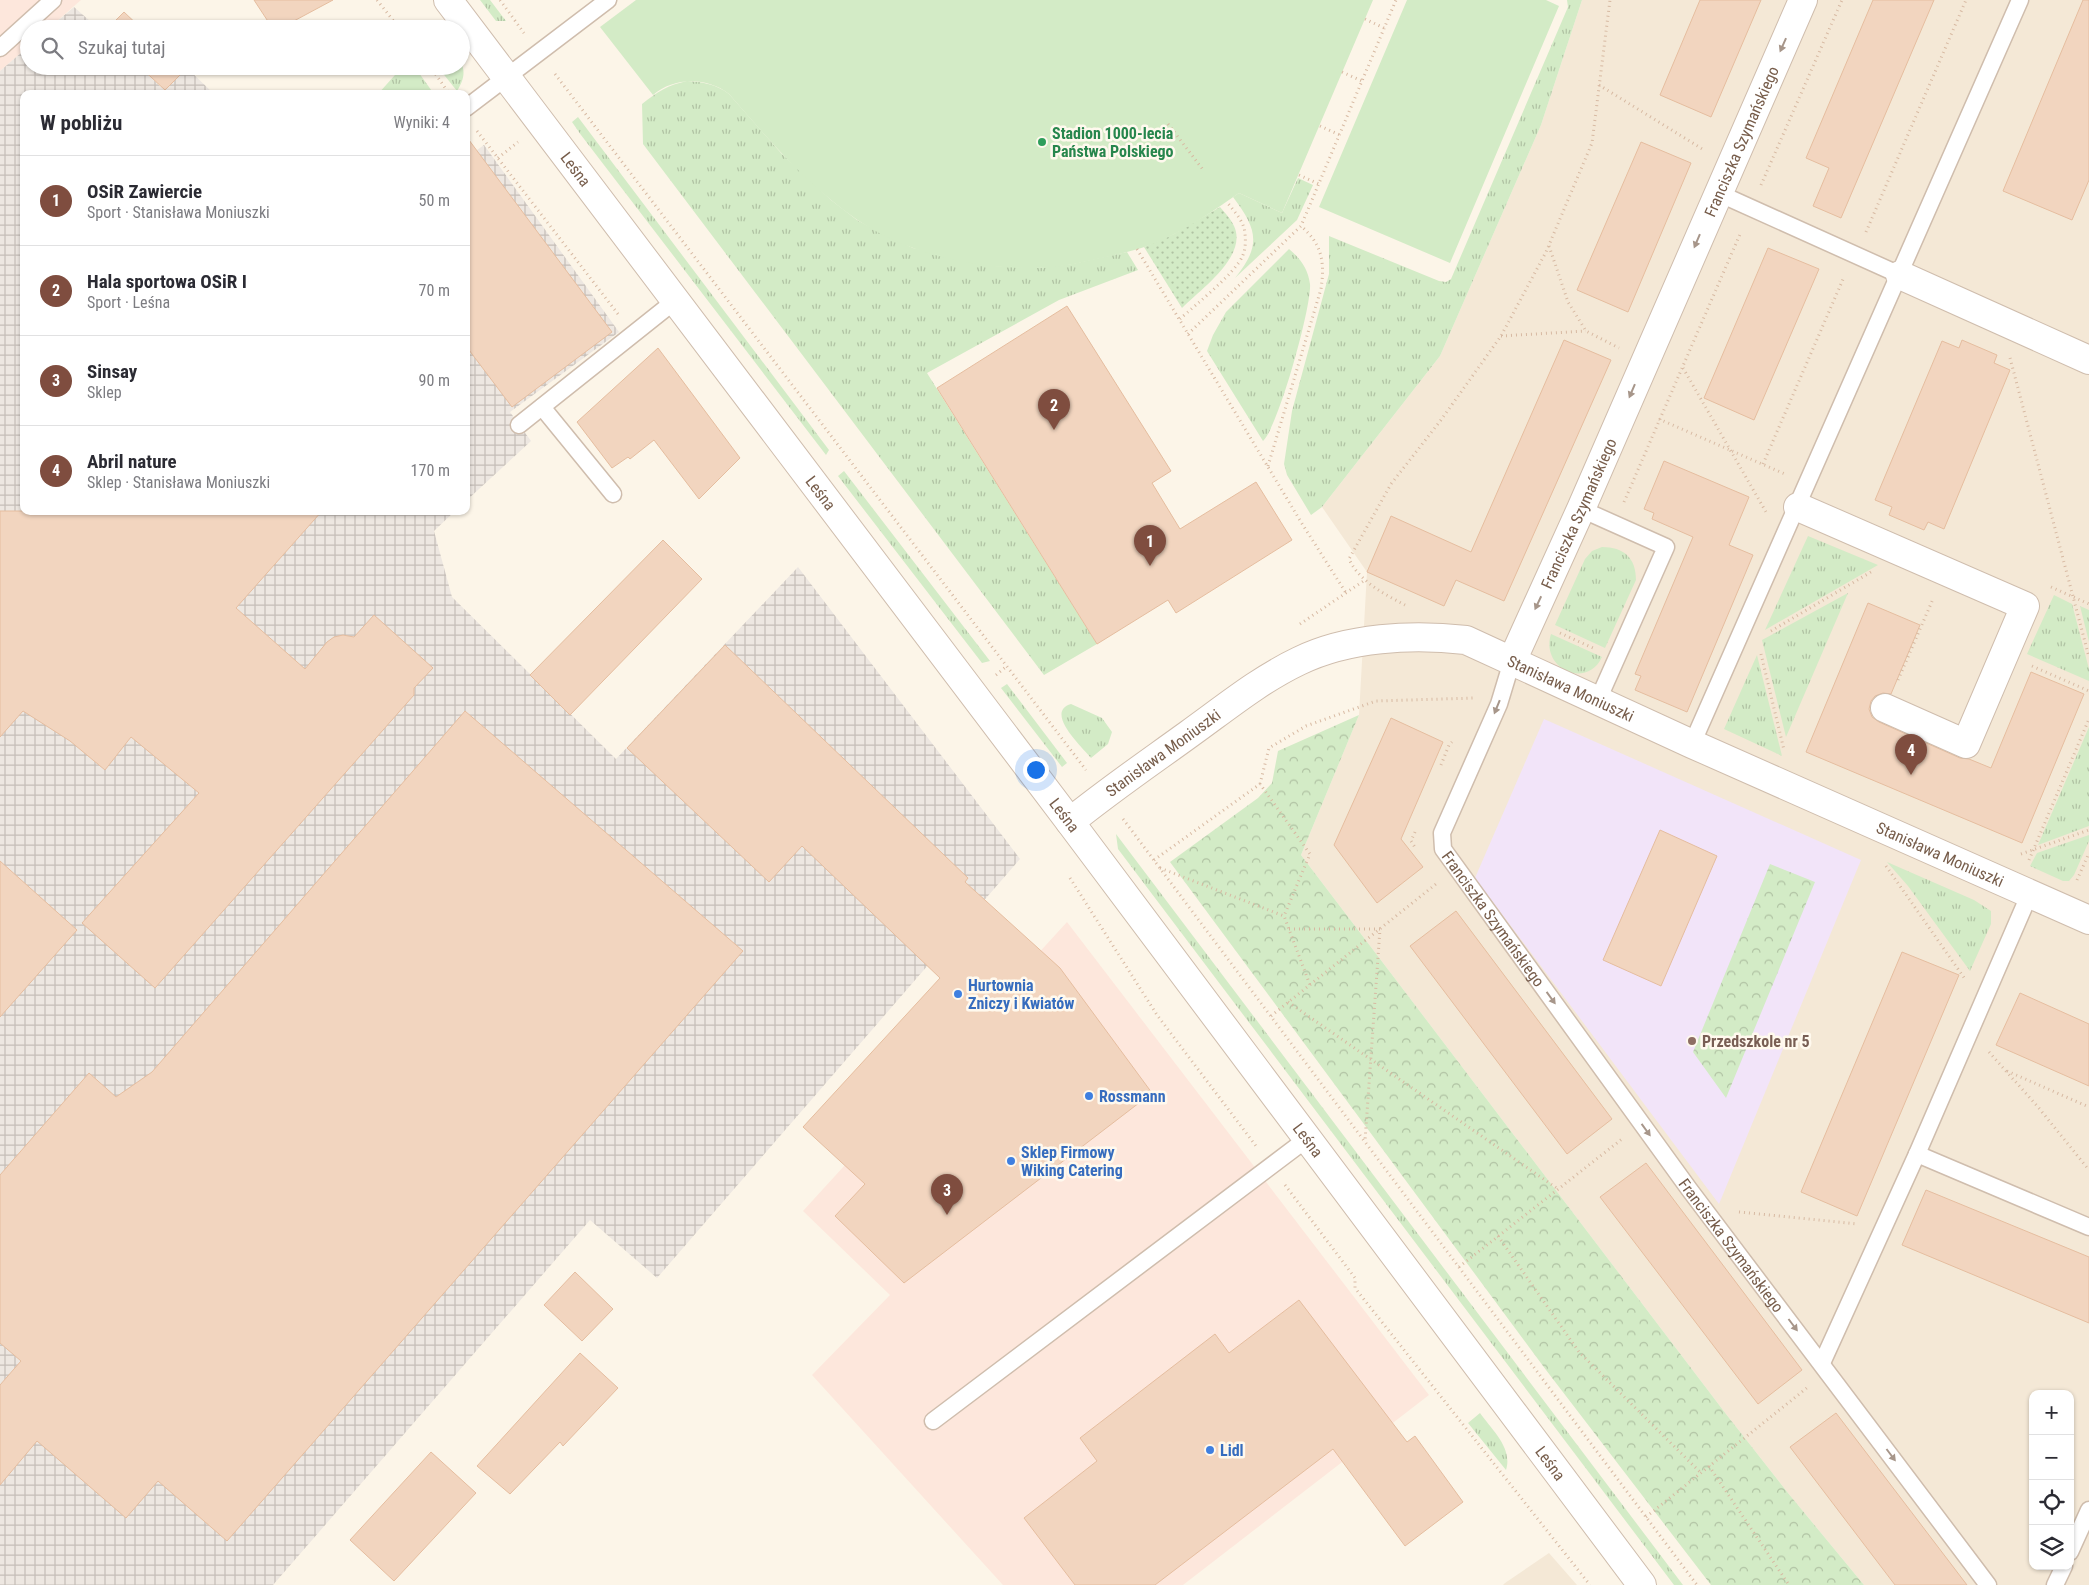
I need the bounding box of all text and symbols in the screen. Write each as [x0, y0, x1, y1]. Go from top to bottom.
search box [20, 20, 470, 75]
icon: search [38, 34, 66, 62]
text: Szukaj tutaj [78, 36, 165, 59]
one-way arrow [1779, 38, 1787, 52]
street label: Franciszka Szymańskiego [1700, 63, 1783, 220]
text: W pobliżu [40, 111, 122, 135]
text: Wyniki: 4 [394, 113, 450, 132]
place label: Stadion 1000-lecia Państwa Polskiego [1052, 124, 1174, 161]
marker: Stadion 1000-lecia Państwa Polskiego [1036, 136, 1048, 148]
street label: Leśna [557, 148, 595, 190]
text: OSiR Zawiercie [87, 180, 202, 203]
text: 1 [52, 191, 60, 210]
text: 50 m [418, 191, 450, 210]
text: Sport · Stanisława Moniuszki [87, 203, 270, 222]
one-way arrow [1692, 234, 1700, 248]
text: Hala sportowa OSiR I [87, 270, 247, 293]
text: 2 [52, 281, 60, 300]
text: 70 m [418, 281, 450, 300]
text: Sport · Leśna [87, 293, 170, 312]
text: Sinsay [87, 360, 137, 383]
text: 3 [52, 371, 60, 390]
text: 90 m [418, 371, 450, 390]
text: Sklep [87, 383, 122, 402]
one-way arrow [1628, 384, 1636, 398]
pin: 2 [1038, 389, 1070, 430]
street label: Franciszka Szymańskiego [1537, 435, 1620, 591]
text: Abril nature [87, 450, 177, 473]
text: 4 [52, 461, 60, 480]
text: 170 m [411, 461, 450, 480]
street label: Leśna [802, 472, 840, 514]
text: Sklep · Stanisława Moniuszki [87, 473, 270, 492]
pin: 1 [1134, 525, 1166, 566]
one-way arrow [1533, 596, 1541, 610]
street label: Stanisława Moniuszki [1504, 651, 1637, 726]
one-way arrow [1493, 700, 1501, 714]
street label: Stanisława Moniuszki [1102, 705, 1224, 801]
pin: 4 [1895, 734, 1927, 775]
your location [1023, 757, 1049, 783]
street label: Leśna [1046, 794, 1084, 836]
street label: Stanisława Moniuszki [1874, 818, 2007, 891]
street label: Franciszka Szymańskiego [1438, 847, 1549, 990]
place label: Hurtownia Zniczy i Kwiatów [968, 976, 1074, 1013]
marker: Hurtownia Zniczy i Kwiatów [952, 988, 964, 1000]
one-way arrow [1546, 991, 1556, 1005]
place label: Przedszkole nr 5 [1702, 1032, 1810, 1051]
marker: Przedszkole nr 5 [1686, 1035, 1698, 1047]
place label: Rossmann [1099, 1087, 1166, 1106]
marker: Rossmann [1083, 1090, 1095, 1102]
street label: Leśna [1289, 1119, 1327, 1161]
one-way arrow [1641, 1123, 1651, 1137]
place label: Sklep Firmowy Wiking Catering [1021, 1143, 1123, 1180]
marker: Sklep Firmowy Wiking Catering [1005, 1155, 1017, 1167]
pin: 3 [931, 1174, 963, 1215]
street label: Franciszka Szymańskiego [1675, 1175, 1788, 1316]
one-way arrow [1788, 1318, 1798, 1332]
map controls [2029, 1390, 2074, 1570]
button: + [2029, 1390, 2074, 1435]
button: − [2029, 1435, 2074, 1480]
place label: Lidl [1220, 1441, 1244, 1460]
street label: Leśna [1532, 1442, 1570, 1484]
marker: Lidl [1204, 1444, 1216, 1456]
one-way arrow [1885, 1448, 1896, 1461]
button: locate [2029, 1480, 2074, 1525]
button: layers [2029, 1525, 2074, 1570]

